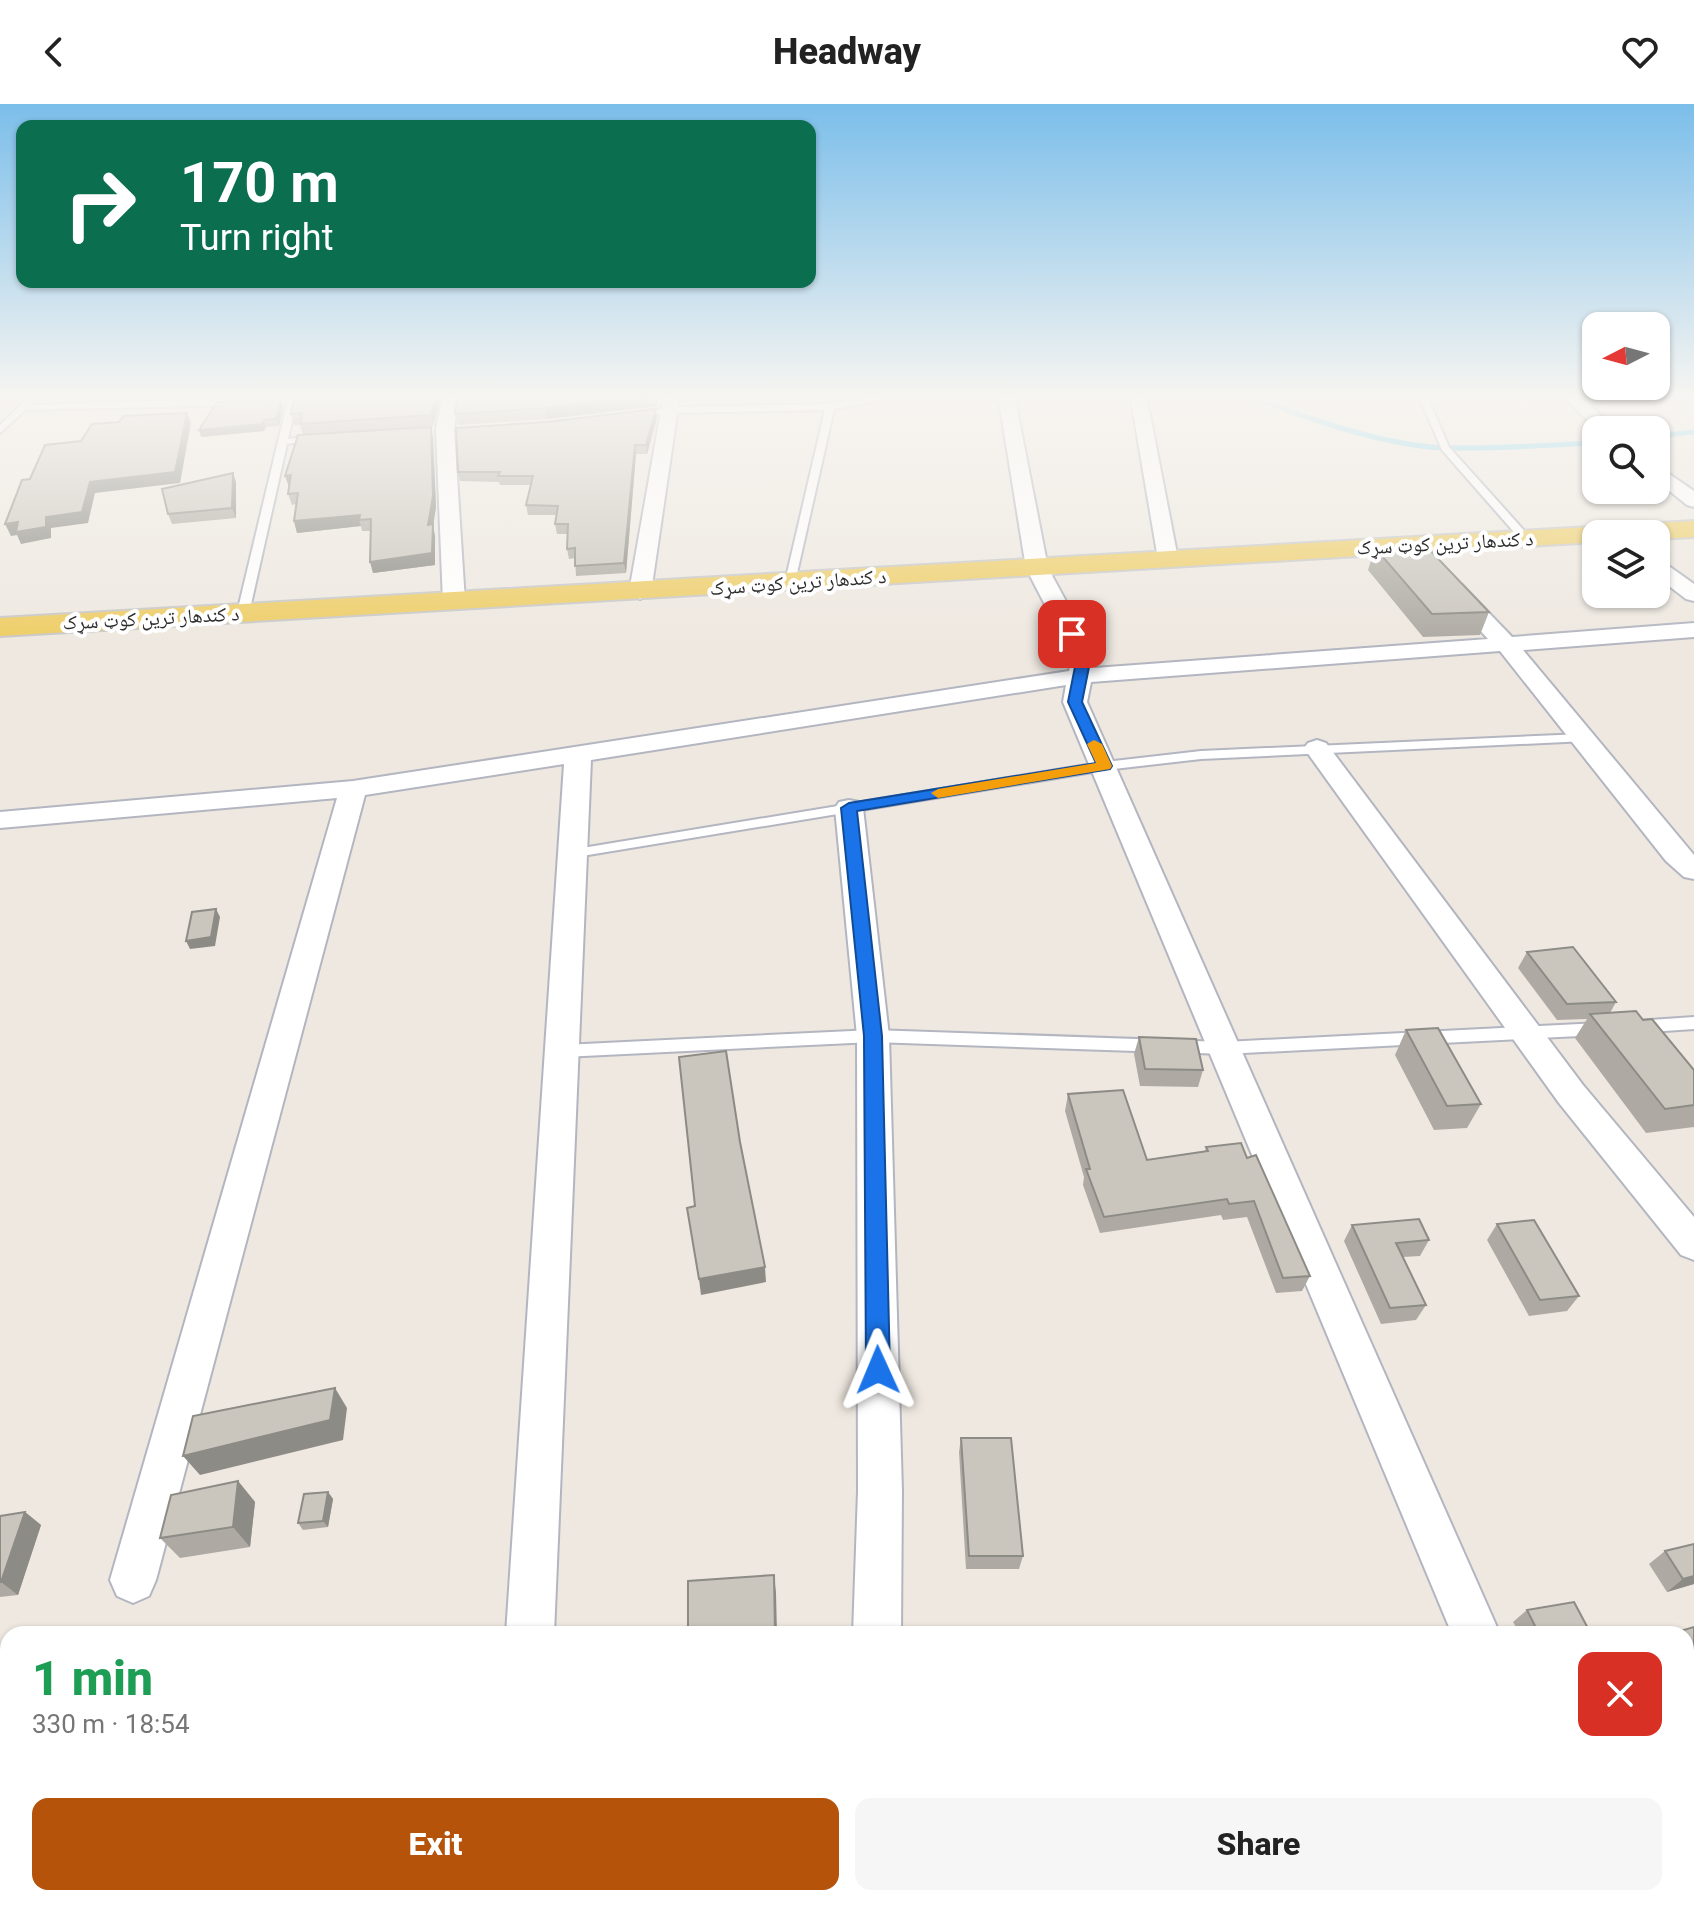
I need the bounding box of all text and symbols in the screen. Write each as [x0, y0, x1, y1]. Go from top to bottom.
icon: back [32, 30, 76, 74]
icon: heart [1618, 30, 1662, 74]
text: Headway [773, 31, 921, 73]
text: 170 m [180, 150, 339, 216]
icon: right [48, 152, 152, 256]
text: Turn right [180, 217, 333, 259]
north arrow [1582, 312, 1670, 400]
map controls [1582, 312, 1670, 608]
button: search [1582, 416, 1670, 504]
button: layers [1582, 520, 1670, 608]
street label: د کندهار ترين کوټ سړک [1356, 526, 1534, 560]
street label: د کندهار ترين کوټ سړک [709, 564, 887, 601]
pin [1038, 600, 1106, 668]
street label: د کندهار ترين کوټ سړک [62, 601, 240, 635]
icon: arrive [1050, 612, 1094, 656]
position arrow [836, 1328, 920, 1412]
text: 1 min [32, 1650, 153, 1707]
button: close [1578, 1652, 1662, 1736]
text: 330 m · 18:54 [32, 1709, 190, 1739]
button: Exit [32, 1798, 839, 1890]
button: Share [855, 1798, 1662, 1890]

